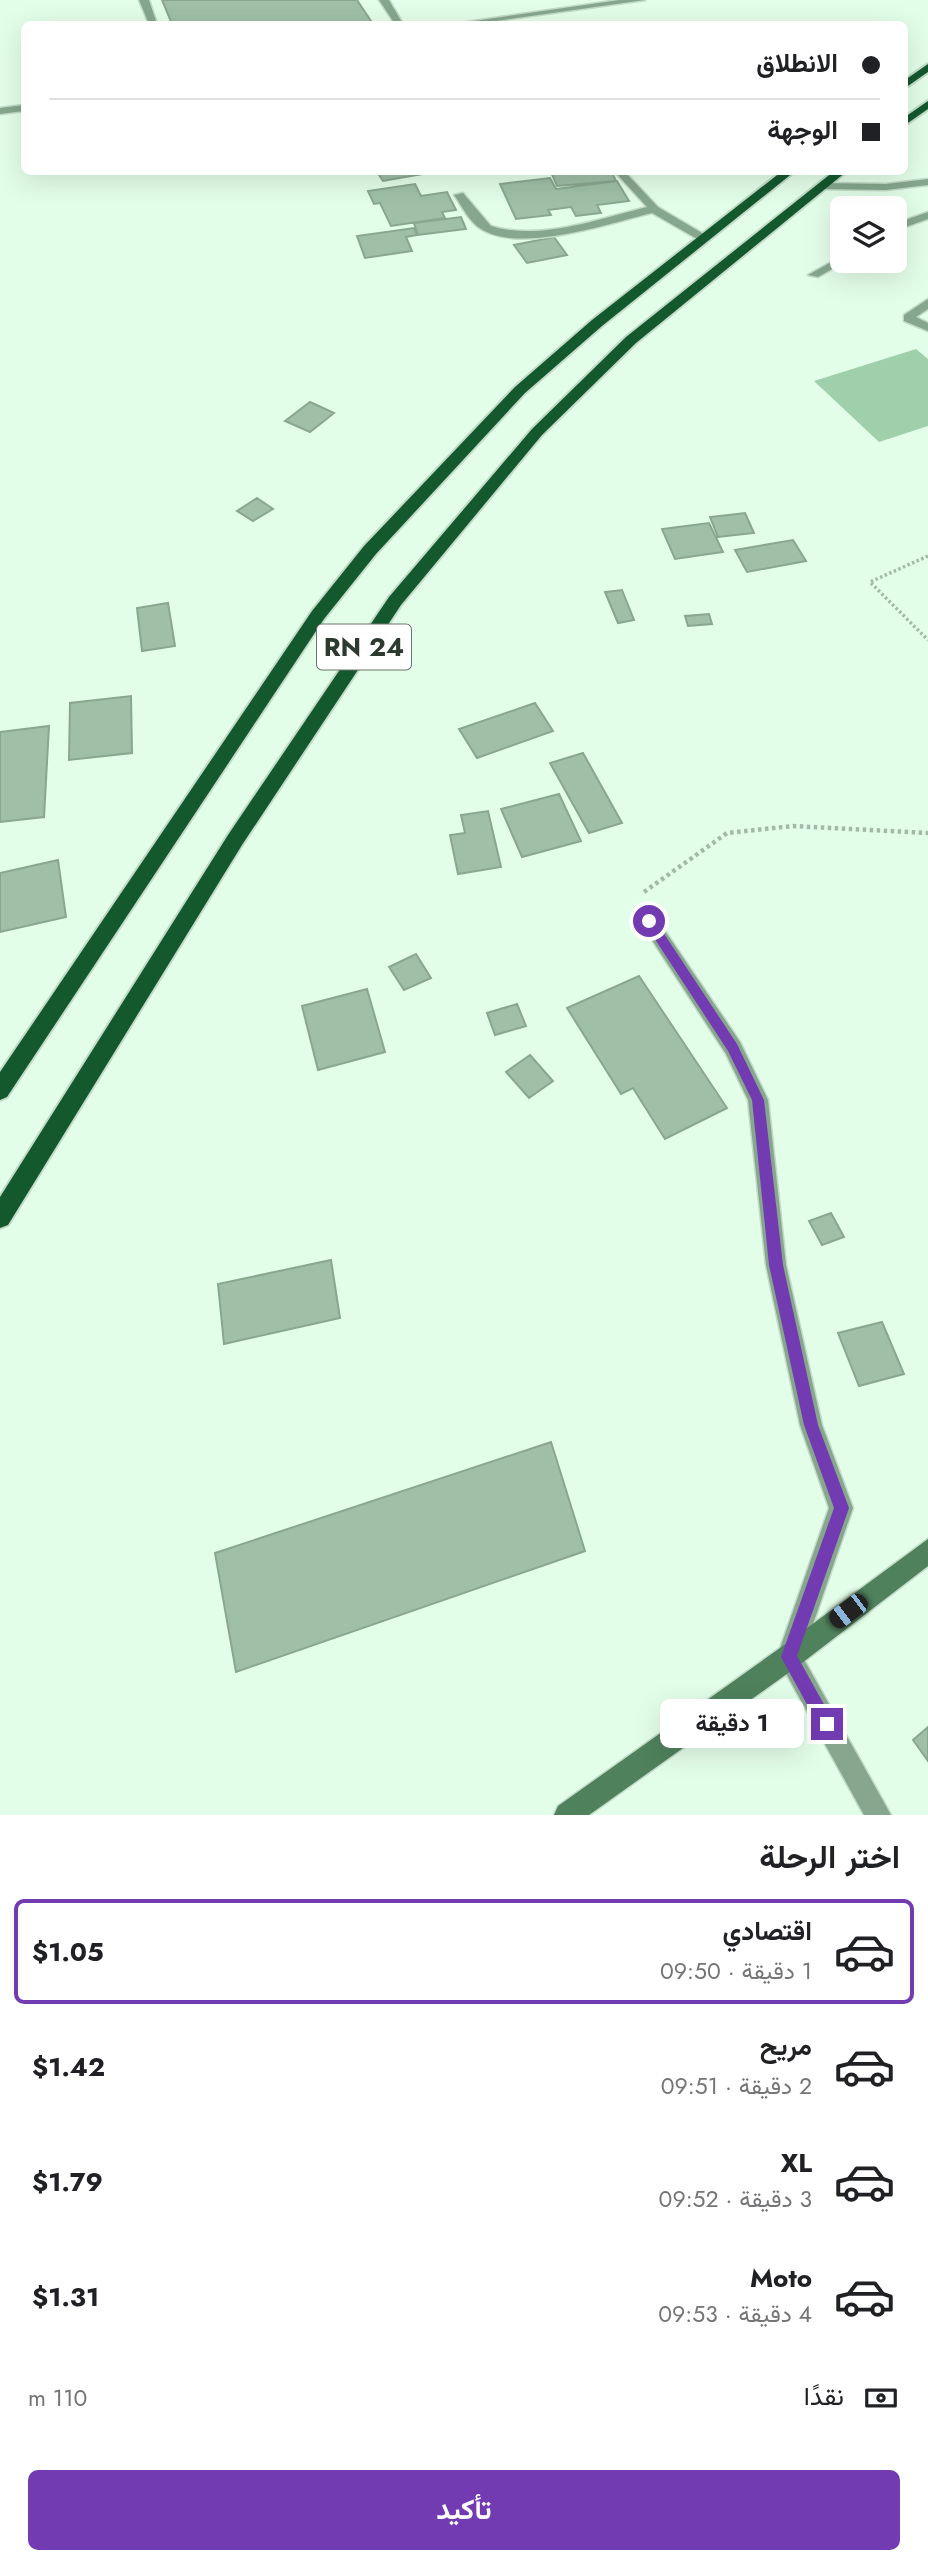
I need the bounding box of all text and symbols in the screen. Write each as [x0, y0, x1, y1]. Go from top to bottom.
text: الانطلاق [756, 44, 838, 82]
text: الوجهة [767, 111, 838, 149]
map controls [830, 196, 907, 273]
button: layers [830, 196, 907, 273]
road number: RN 24 [317, 624, 411, 670]
route start [633, 905, 665, 937]
car [825, 1590, 872, 1632]
callout: 1 دقيقة [659, 1700, 802, 1748]
text: 1 دقيقة [696, 1706, 768, 1740]
route end [811, 1708, 843, 1740]
text: اختر الرحلة [759, 1834, 900, 1880]
text: اقتصادي [723, 1912, 812, 1950]
icon: car [833, 1920, 896, 1983]
text: $1.05 [32, 1933, 104, 1971]
text: 1 دقيقة · 09:50 [660, 1954, 812, 1988]
text: مريح [760, 2027, 812, 2065]
icon: car [833, 2035, 896, 2098]
text: $1.42 [32, 2048, 105, 2086]
text: 2 دقيقة · 09:51 [661, 2069, 812, 2103]
text: XL [780, 2144, 812, 2182]
icon: car [833, 2150, 896, 2213]
text: $1.79 [32, 2163, 103, 2201]
text: 3 دقيقة · 09:52 [659, 2182, 812, 2216]
text: Moto [750, 2259, 812, 2297]
icon: car [833, 2265, 896, 2328]
text: $1.31 [32, 2278, 99, 2316]
text: 4 دقيقة · 09:53 [658, 2297, 812, 2331]
text: نقدًا [804, 2377, 844, 2415]
icon: cash [862, 2379, 900, 2417]
text: 110 m [28, 2381, 87, 2415]
button: تأكيد [28, 2470, 900, 2550]

